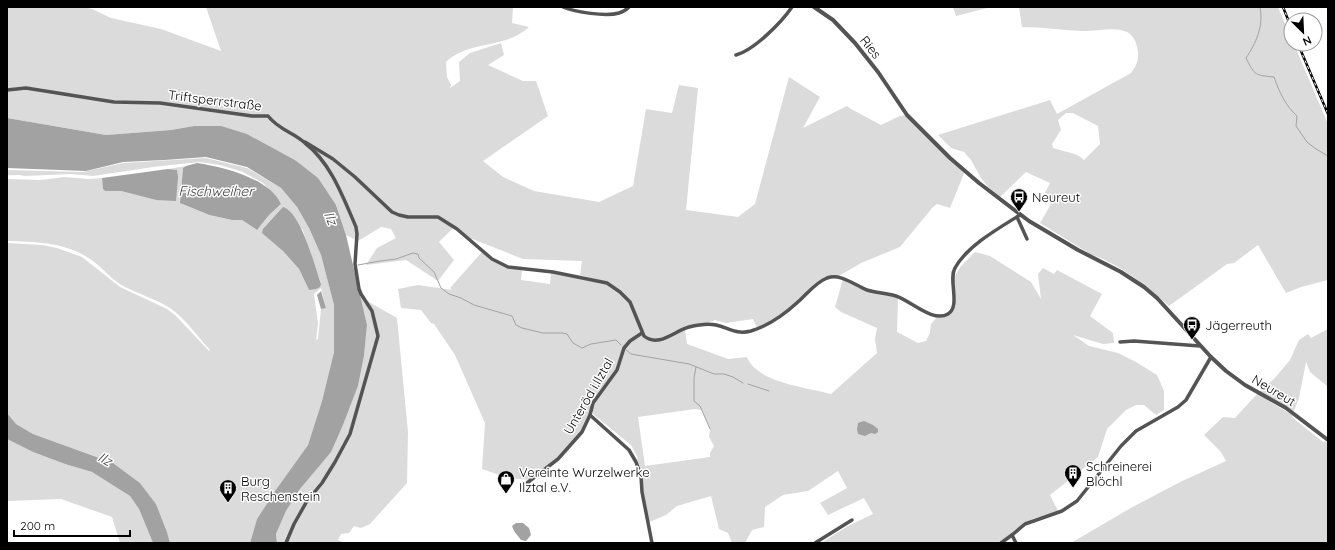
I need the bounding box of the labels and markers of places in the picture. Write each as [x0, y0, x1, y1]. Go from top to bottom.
bus stop icon: Neureut [1009, 187, 1029, 212]
place label: Neureut [1032, 189, 1080, 205]
bus stop icon: Jägerreuth [1182, 315, 1202, 340]
place label: Jägerreuth [1205, 317, 1272, 333]
place label: Schreinerei Blöchl [1086, 458, 1152, 489]
building icon: Schreinerei Blöchl [1063, 463, 1083, 488]
place label: Vereinte Wurzelwerke Ilztal e.V. [519, 464, 650, 495]
shop icon: Vereinte Wurzelwerke Ilztal e.V. [496, 469, 516, 494]
place label: Burg Reschenstein [241, 473, 320, 504]
building icon: Burg Reschenstein [218, 478, 238, 503]

